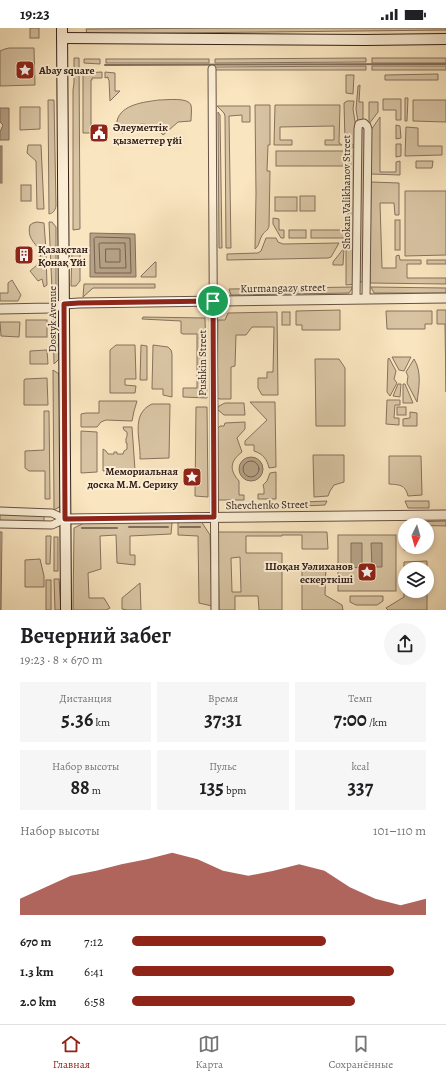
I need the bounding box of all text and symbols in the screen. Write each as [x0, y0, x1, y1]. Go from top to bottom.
text: 19:23 [20, 4, 50, 24]
place icon: Abay square [14, 59, 36, 81]
place label: Abay square [38, 63, 95, 78]
place label: Әлеуметтік қызметтер үйі [113, 120, 182, 148]
public building icon: Әлеуметтік қызметтер үйі [88, 122, 110, 144]
street label: Shokan Valikhanov Street [339, 134, 354, 249]
place label: Қазақстан Қонақ Үйі [38, 242, 88, 270]
building icon: Қазақстан Қонақ Үйі [13, 244, 35, 266]
street label: Kurmangazy street [240, 280, 326, 296]
pin [196, 284, 230, 318]
street label: Dostyk Avenue [45, 286, 60, 352]
icon: arrive [202, 290, 224, 312]
street label: Pushkin Street [195, 330, 210, 396]
place label: Мемориальная доска М.М. Серику [86, 464, 179, 492]
place icon: Мемориальная доска М.М. Серику [181, 466, 203, 488]
street label: Shevchenko Street [226, 497, 309, 513]
north arrow [398, 518, 434, 554]
map controls [398, 518, 434, 598]
place label: Шоқан Уәлиханов ескерткіші [265, 559, 354, 587]
place icon: Шоқан Уәлиханов ескерткіші [356, 561, 378, 583]
button: layers [398, 562, 434, 598]
text: Вечерний забег [20, 621, 171, 651]
button: share [384, 623, 426, 665]
text: 19:23 · 8 × 670 m [20, 651, 103, 668]
text: Дистанция [59, 691, 112, 706]
text: Время [208, 691, 238, 706]
text: Темп [348, 691, 372, 706]
text: 5.36 [61, 706, 93, 733]
text: 37:31 [204, 706, 242, 733]
text: 7:00 [333, 706, 367, 733]
text: km [93, 715, 110, 730]
text: /km [367, 715, 387, 730]
text: Набор высоты [52, 759, 119, 774]
text: Пульс [209, 759, 237, 774]
text: kcal [352, 759, 369, 774]
text: 88 [70, 774, 90, 801]
text: 135 [199, 774, 224, 801]
text: 337 [347, 774, 373, 801]
text: m [90, 783, 101, 798]
text: bpm [224, 783, 247, 798]
text: Набор высоты [20, 822, 100, 839]
text: 101–110 m [373, 822, 426, 839]
text: 670 m [20, 933, 51, 950]
text: 7:12 [84, 933, 103, 950]
text: 1.3 km [20, 963, 54, 980]
text: 6:41 [84, 963, 103, 980]
text: 2.0 km [20, 993, 56, 1010]
text: 6:58 [84, 993, 105, 1010]
tab: Главная [53, 1033, 90, 1072]
tab: Карта [195, 1033, 223, 1072]
tab: Сохранённые [328, 1033, 393, 1072]

